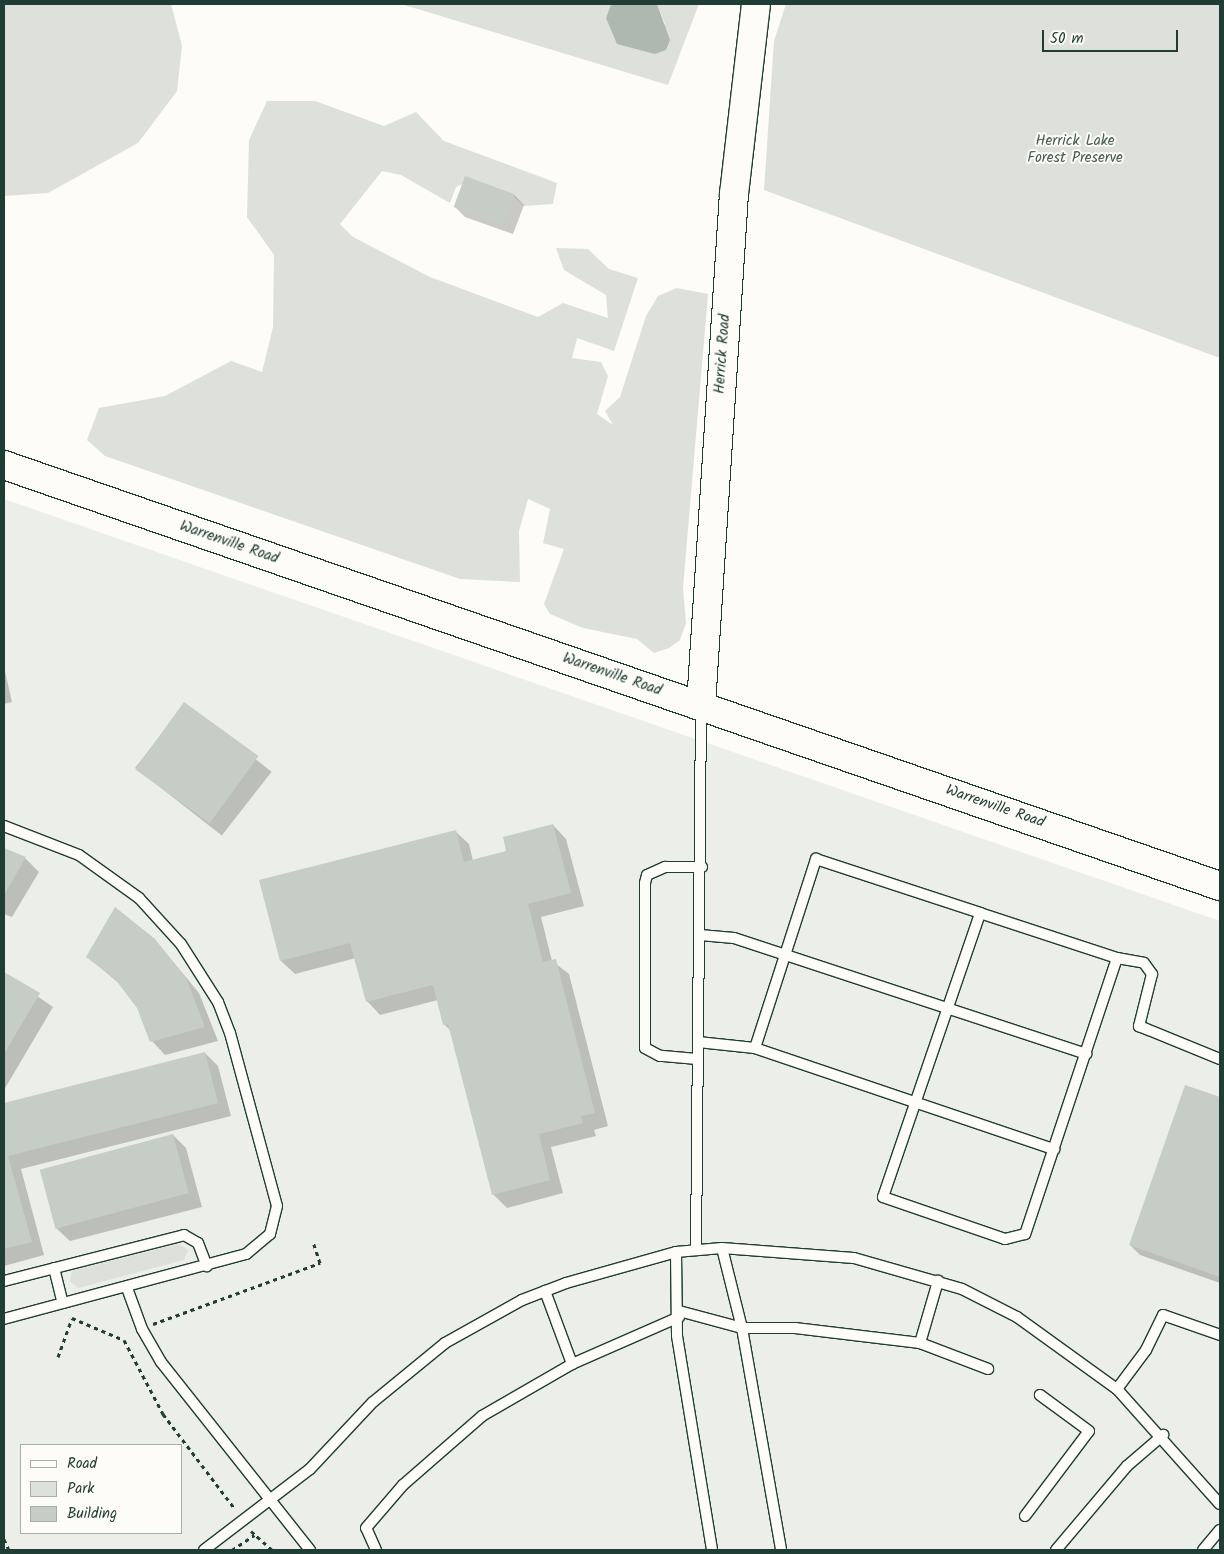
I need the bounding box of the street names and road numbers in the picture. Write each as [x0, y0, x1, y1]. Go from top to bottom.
street label: Herrick Road [711, 313, 735, 395]
street label: Warrenville Road [177, 518, 281, 568]
street label: Warrenville Road [560, 650, 664, 700]
street label: Warrenville Road [943, 782, 1047, 832]

